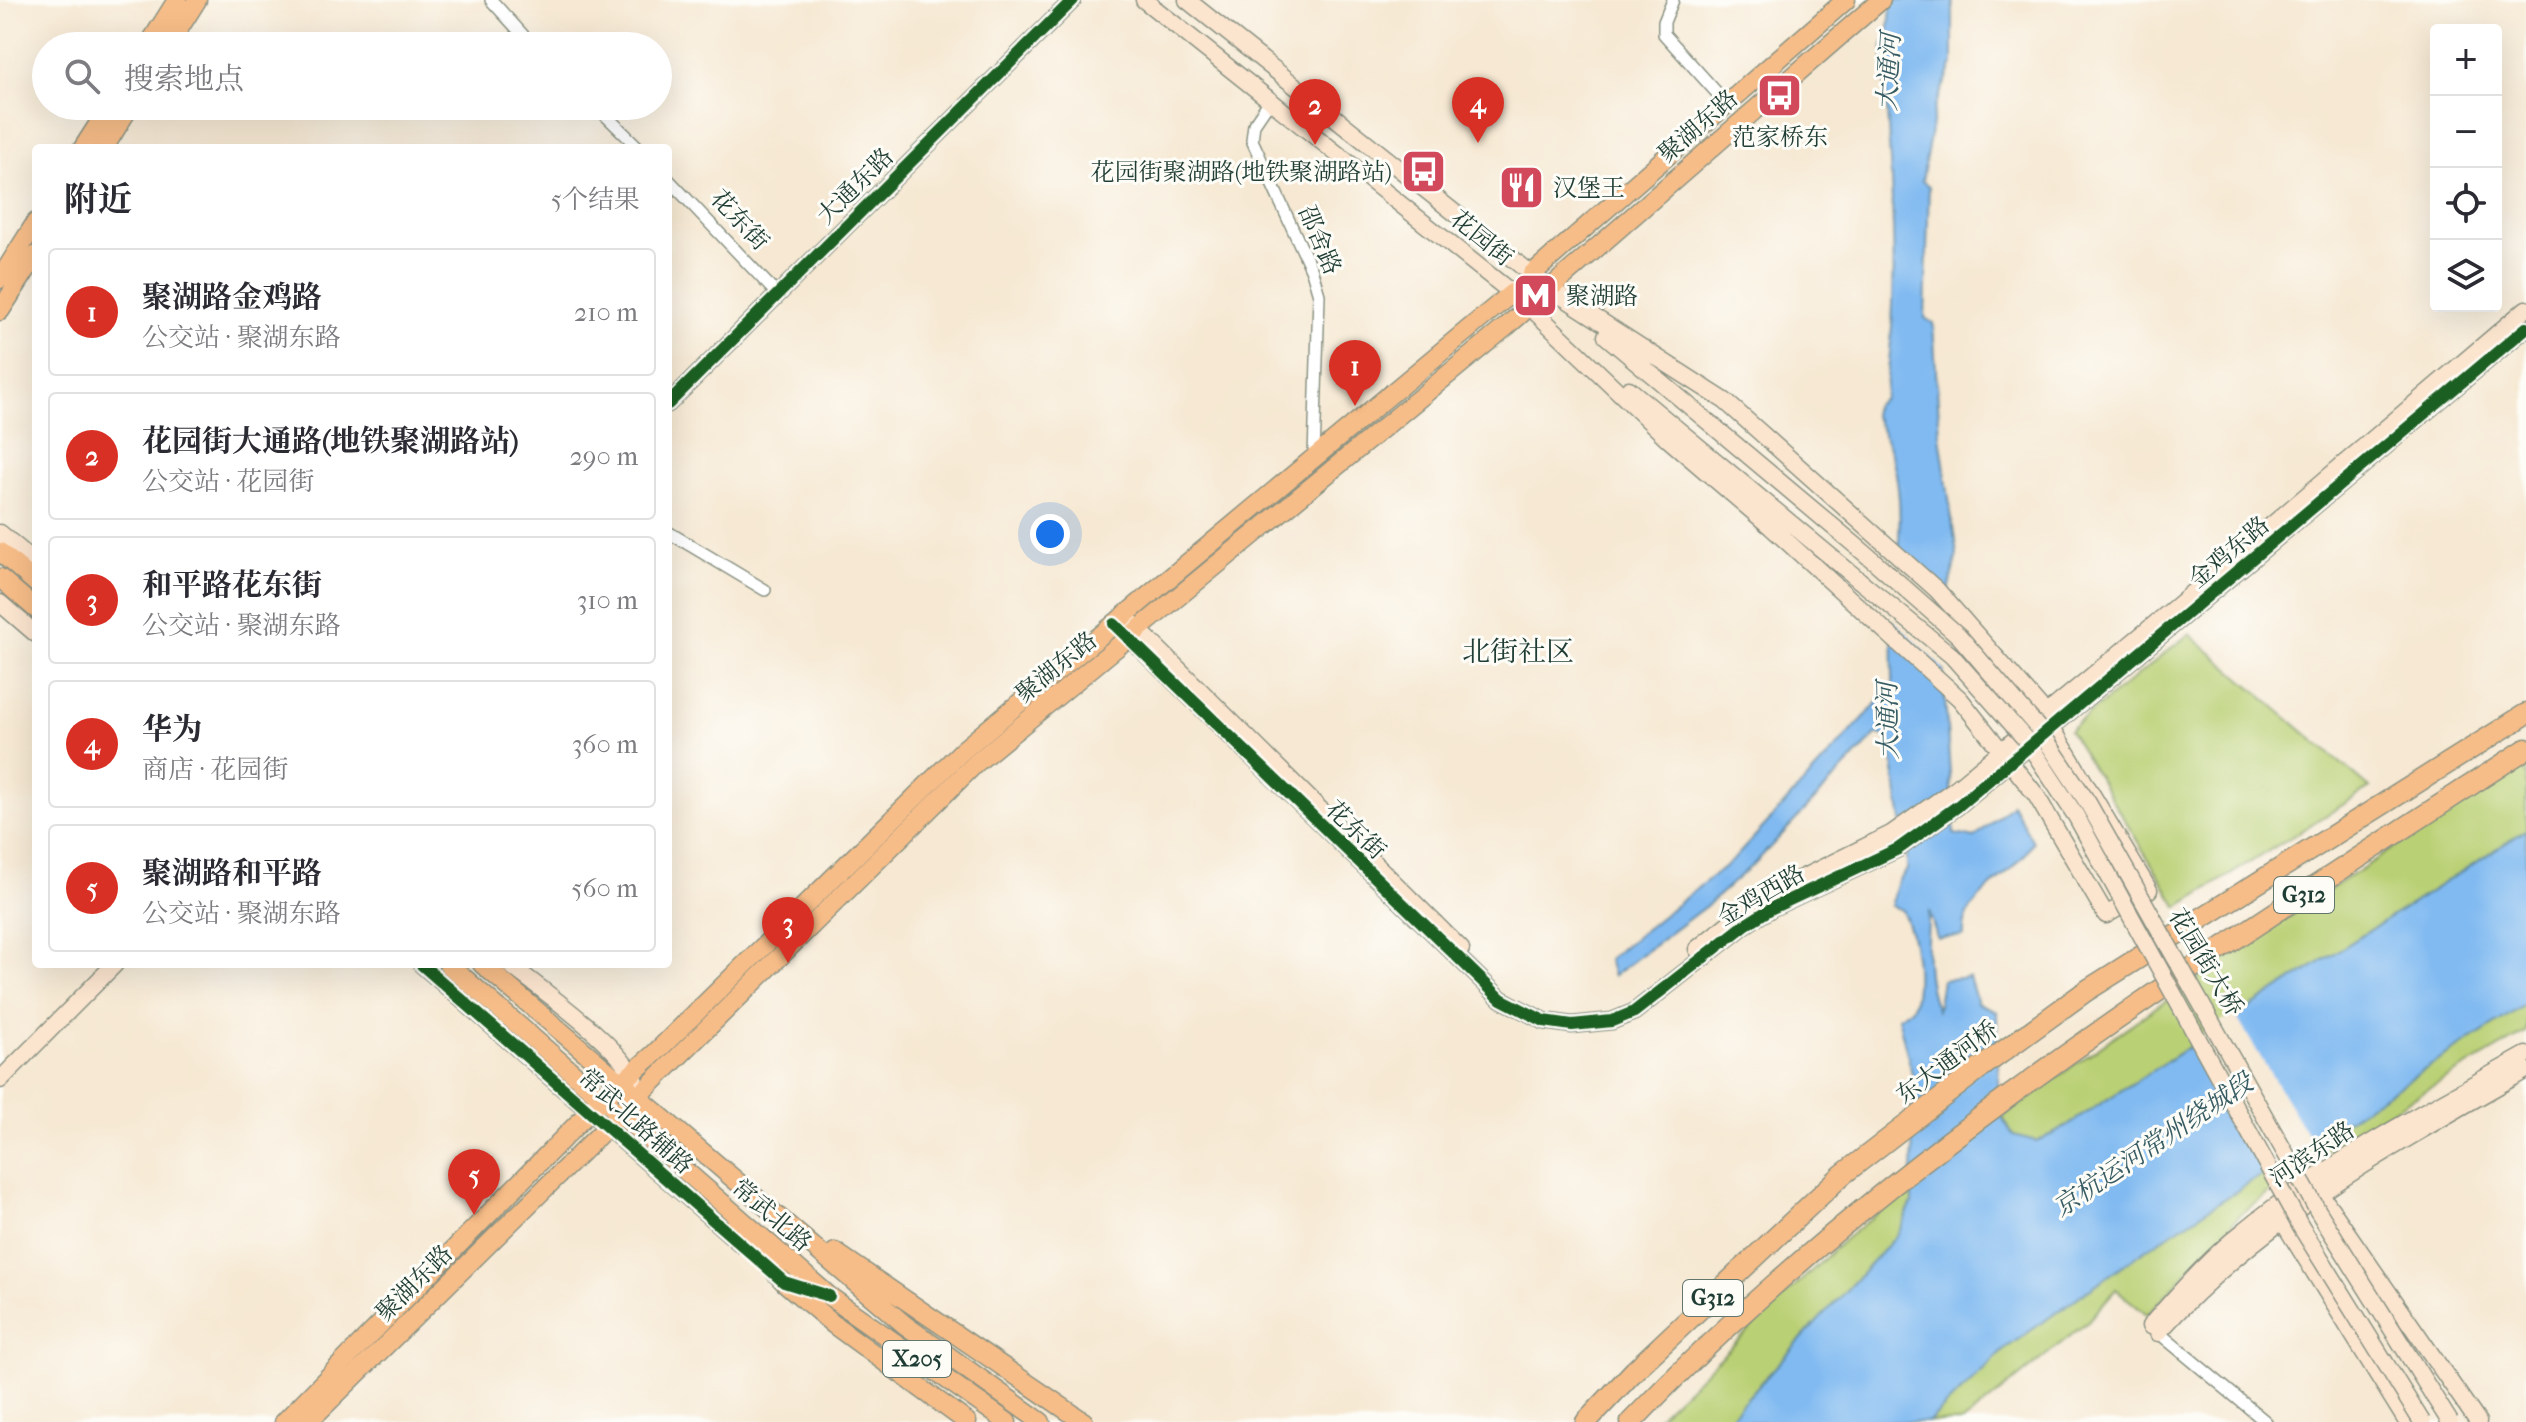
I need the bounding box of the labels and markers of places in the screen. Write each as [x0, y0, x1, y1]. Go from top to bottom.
bus stop icon: 范家桥东 [1756, 71, 1804, 119]
pin: 4 [1452, 77, 1504, 143]
pin: 2 [1289, 79, 1341, 145]
place label: 范家桥东 [1732, 123, 1828, 151]
bus stop icon: 花园街聚湖路(地铁聚湖路站) [1399, 148, 1447, 196]
place label: 花园街聚湖路(地铁聚湖路站) [1091, 158, 1392, 186]
restaurant icon: 汉堡王 [1498, 164, 1546, 212]
place label: 汉堡王 [1553, 174, 1625, 202]
metro station icon: 聚湖路 [1511, 272, 1559, 320]
place label: 聚湖路 [1566, 282, 1638, 310]
pin: 1 [1329, 340, 1381, 406]
pin: 3 [762, 897, 814, 963]
pin: 5 [448, 1149, 500, 1215]

